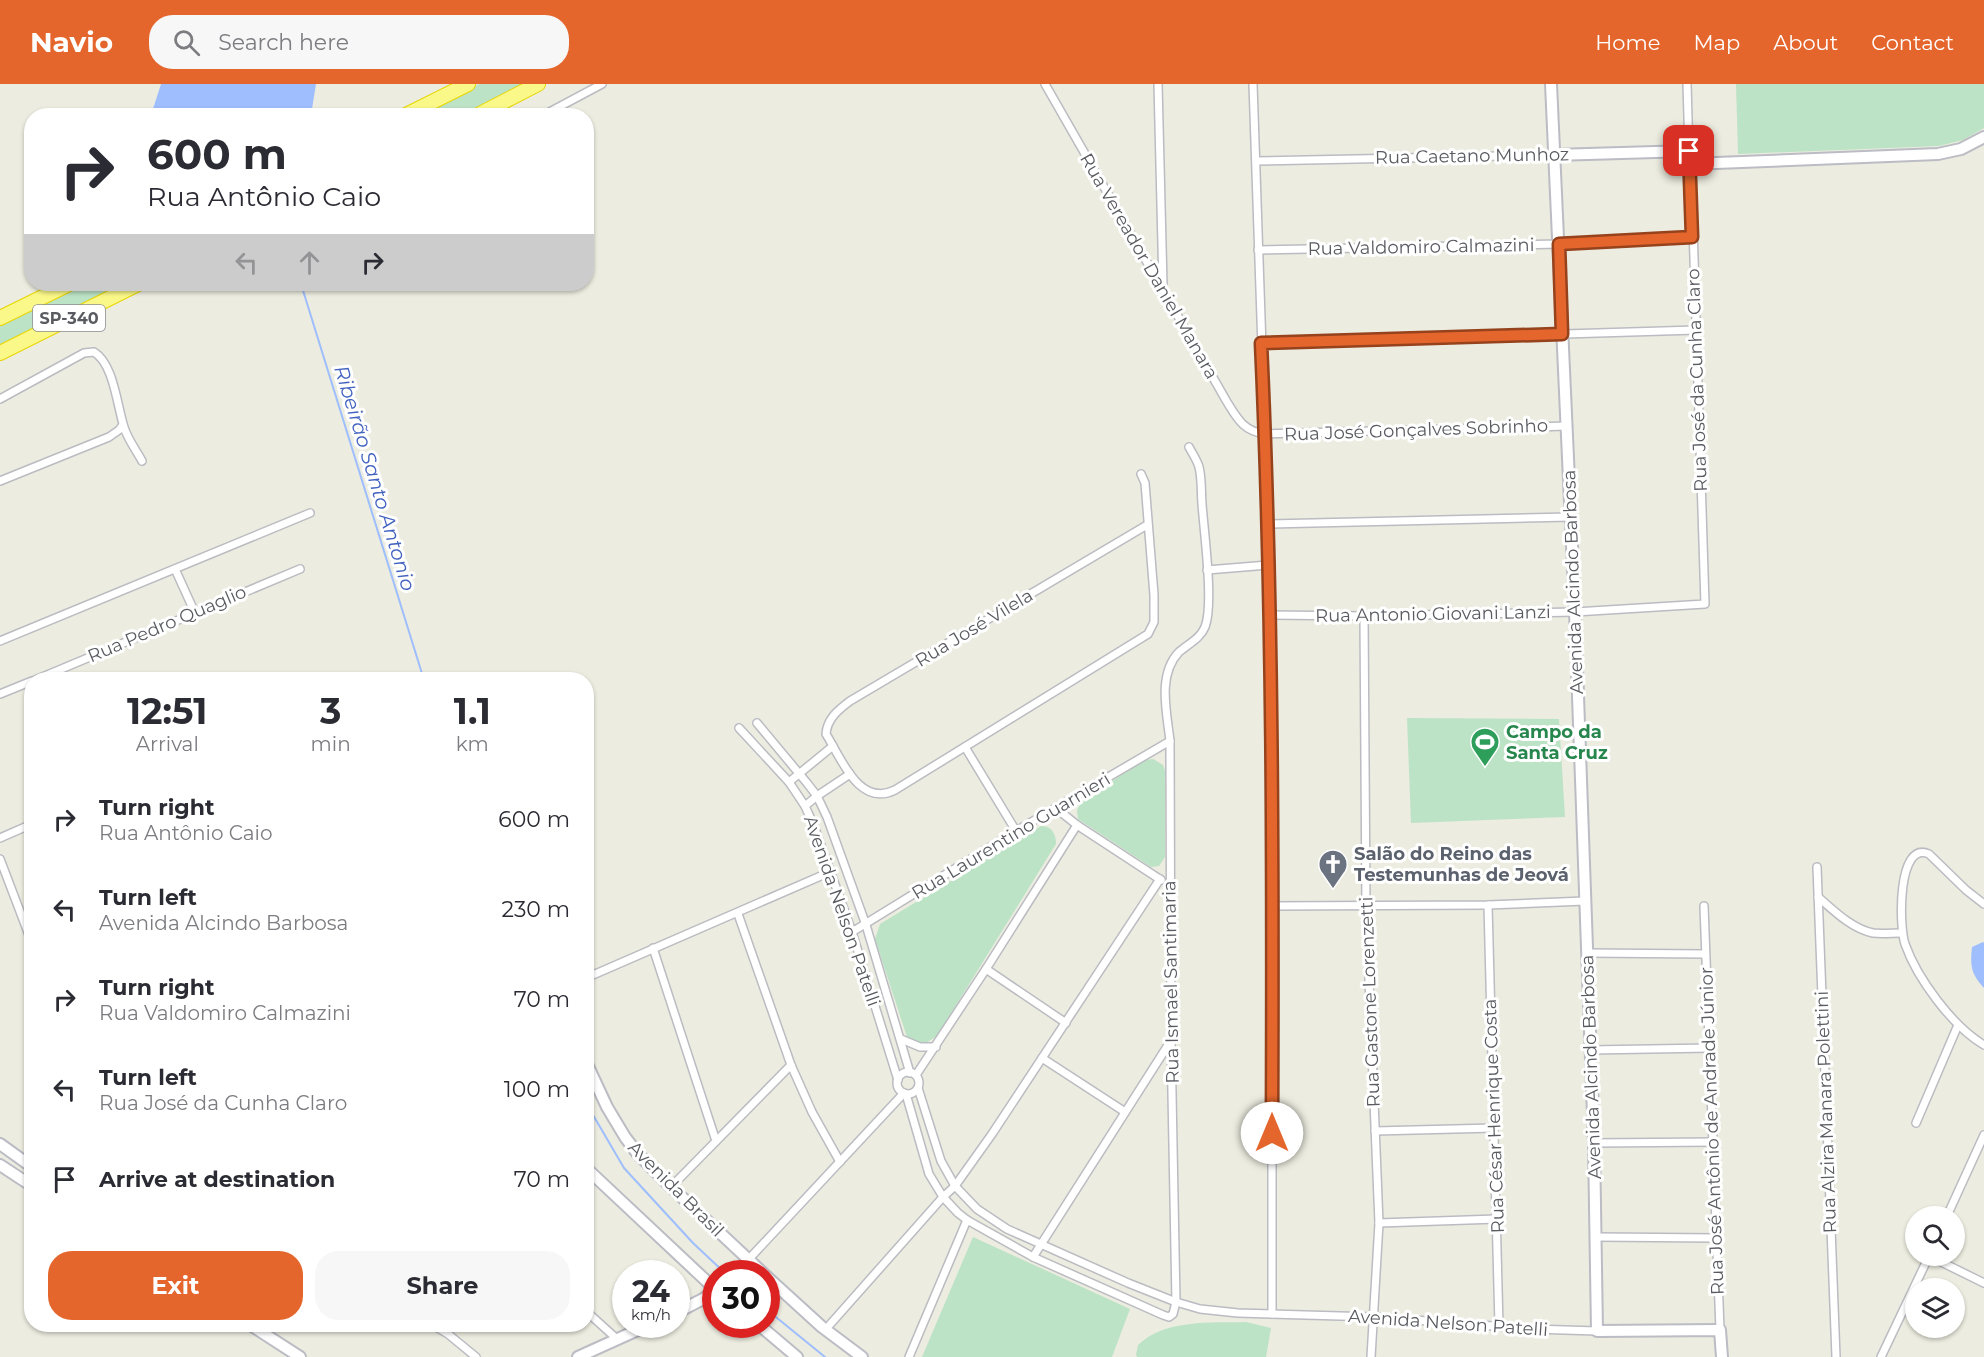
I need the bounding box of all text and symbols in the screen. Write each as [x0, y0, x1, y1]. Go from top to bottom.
search box [149, 15, 569, 69]
text: Navio [30, 25, 113, 59]
icon: search [170, 26, 203, 59]
text: Search here [218, 29, 349, 56]
text: Home [1595, 30, 1660, 55]
text: Map [1693, 30, 1740, 55]
text: About [1773, 30, 1838, 55]
text: Contact [1871, 30, 1954, 55]
pin [1663, 125, 1714, 176]
text: 600 m [147, 128, 287, 180]
icon: right [48, 132, 126, 210]
icon: arrive [1672, 134, 1705, 167]
street label: Rua Caetano Munhoz [1375, 143, 1569, 169]
street label: Rua Vereador Daniel Manara [1075, 149, 1223, 383]
text: Rua Antônio Caio [147, 180, 381, 213]
street label: Rua Valdomiro Calmazini [1307, 234, 1535, 260]
icon: left [230, 246, 263, 279]
icon: ahead [293, 246, 326, 279]
icon: right [356, 246, 389, 279]
street label: Rua José da Cunha Claro [1682, 268, 1712, 492]
road number: SP-340 [33, 305, 105, 331]
water label: Ribeirão Santo Antonio [329, 362, 421, 594]
street label: Rua José Gonçalves Sobrinho [1284, 414, 1548, 446]
street label: Avenida Alcindo Barbosa [1558, 469, 1588, 695]
street label: Rua Pedro Quaglio [84, 581, 250, 667]
street label: Rua José Vilela [911, 584, 1037, 672]
street label: Rua Antonio Giovani Lanzi [1315, 601, 1551, 627]
text: 12:51 [127, 689, 207, 733]
text: 3 [320, 689, 341, 733]
text: 1.1 [454, 689, 491, 733]
place label: Campo da Santa Cruz [1506, 721, 1608, 764]
sports icon: Campo da Santa Cruz [1469, 726, 1501, 768]
text: Arrival [136, 732, 199, 756]
text: min [311, 732, 351, 756]
text: km [456, 732, 489, 756]
street label: Rua Laurentino Guarnieri [908, 768, 1114, 904]
text: Turn right [99, 794, 214, 821]
icon: right [48, 803, 81, 836]
text: 600 m [498, 806, 570, 833]
street label: Avenida Nelson Patelli [799, 813, 885, 1009]
text: Rua Antônio Caio [99, 821, 273, 845]
place label: Salão do Reino das Testemunhas de Jeová [1354, 843, 1569, 886]
church icon: Salão do Reino das Testemunhas de Jeová [1317, 848, 1349, 890]
street label: Rua Ismael Santimaria [1158, 880, 1184, 1084]
text: Turn left [99, 884, 197, 911]
icon: left [48, 893, 81, 926]
text: 230 m [501, 896, 570, 923]
street label: Rua Gastone Lorenzetti [1355, 896, 1385, 1108]
text: Avenida Alcindo Barbosa [99, 911, 348, 935]
street label: Avenida Alcindo Barbosa [1576, 954, 1606, 1180]
street label: Rua José Antônio de Andrade Júnior [1695, 967, 1729, 1295]
text: Turn right [99, 974, 214, 1001]
icon: right [48, 983, 81, 1016]
text: 70 m [514, 986, 570, 1013]
street label: Rua Alzira Manara Polettini [1811, 990, 1841, 1234]
street label: Rua César Henrique Costa [1479, 998, 1509, 1234]
text: Rua Valdomiro Calmazini [99, 1001, 351, 1025]
text: Turn left [99, 1064, 197, 1091]
icon: left [48, 1073, 81, 1106]
text: 100 m [504, 1076, 570, 1103]
text: Rua José da Cunha Claro [99, 1091, 347, 1115]
position arrow [1240, 1101, 1304, 1165]
street label: Avenida Brasil [623, 1136, 729, 1242]
icon: arrive [48, 1163, 81, 1196]
text: Arrive at destination [99, 1166, 335, 1193]
text: 70 m [514, 1166, 570, 1193]
map controls [1905, 1206, 1965, 1338]
button: search [1905, 1206, 1965, 1266]
button: Exit [48, 1251, 303, 1320]
button: Share [315, 1251, 570, 1320]
speed limit sign: 30 [702, 1260, 780, 1338]
text: 24 [632, 1273, 670, 1310]
button: layers [1905, 1278, 1965, 1338]
text: km/h [631, 1305, 671, 1324]
street label: Avenida Nelson Patelli [1347, 1305, 1549, 1341]

